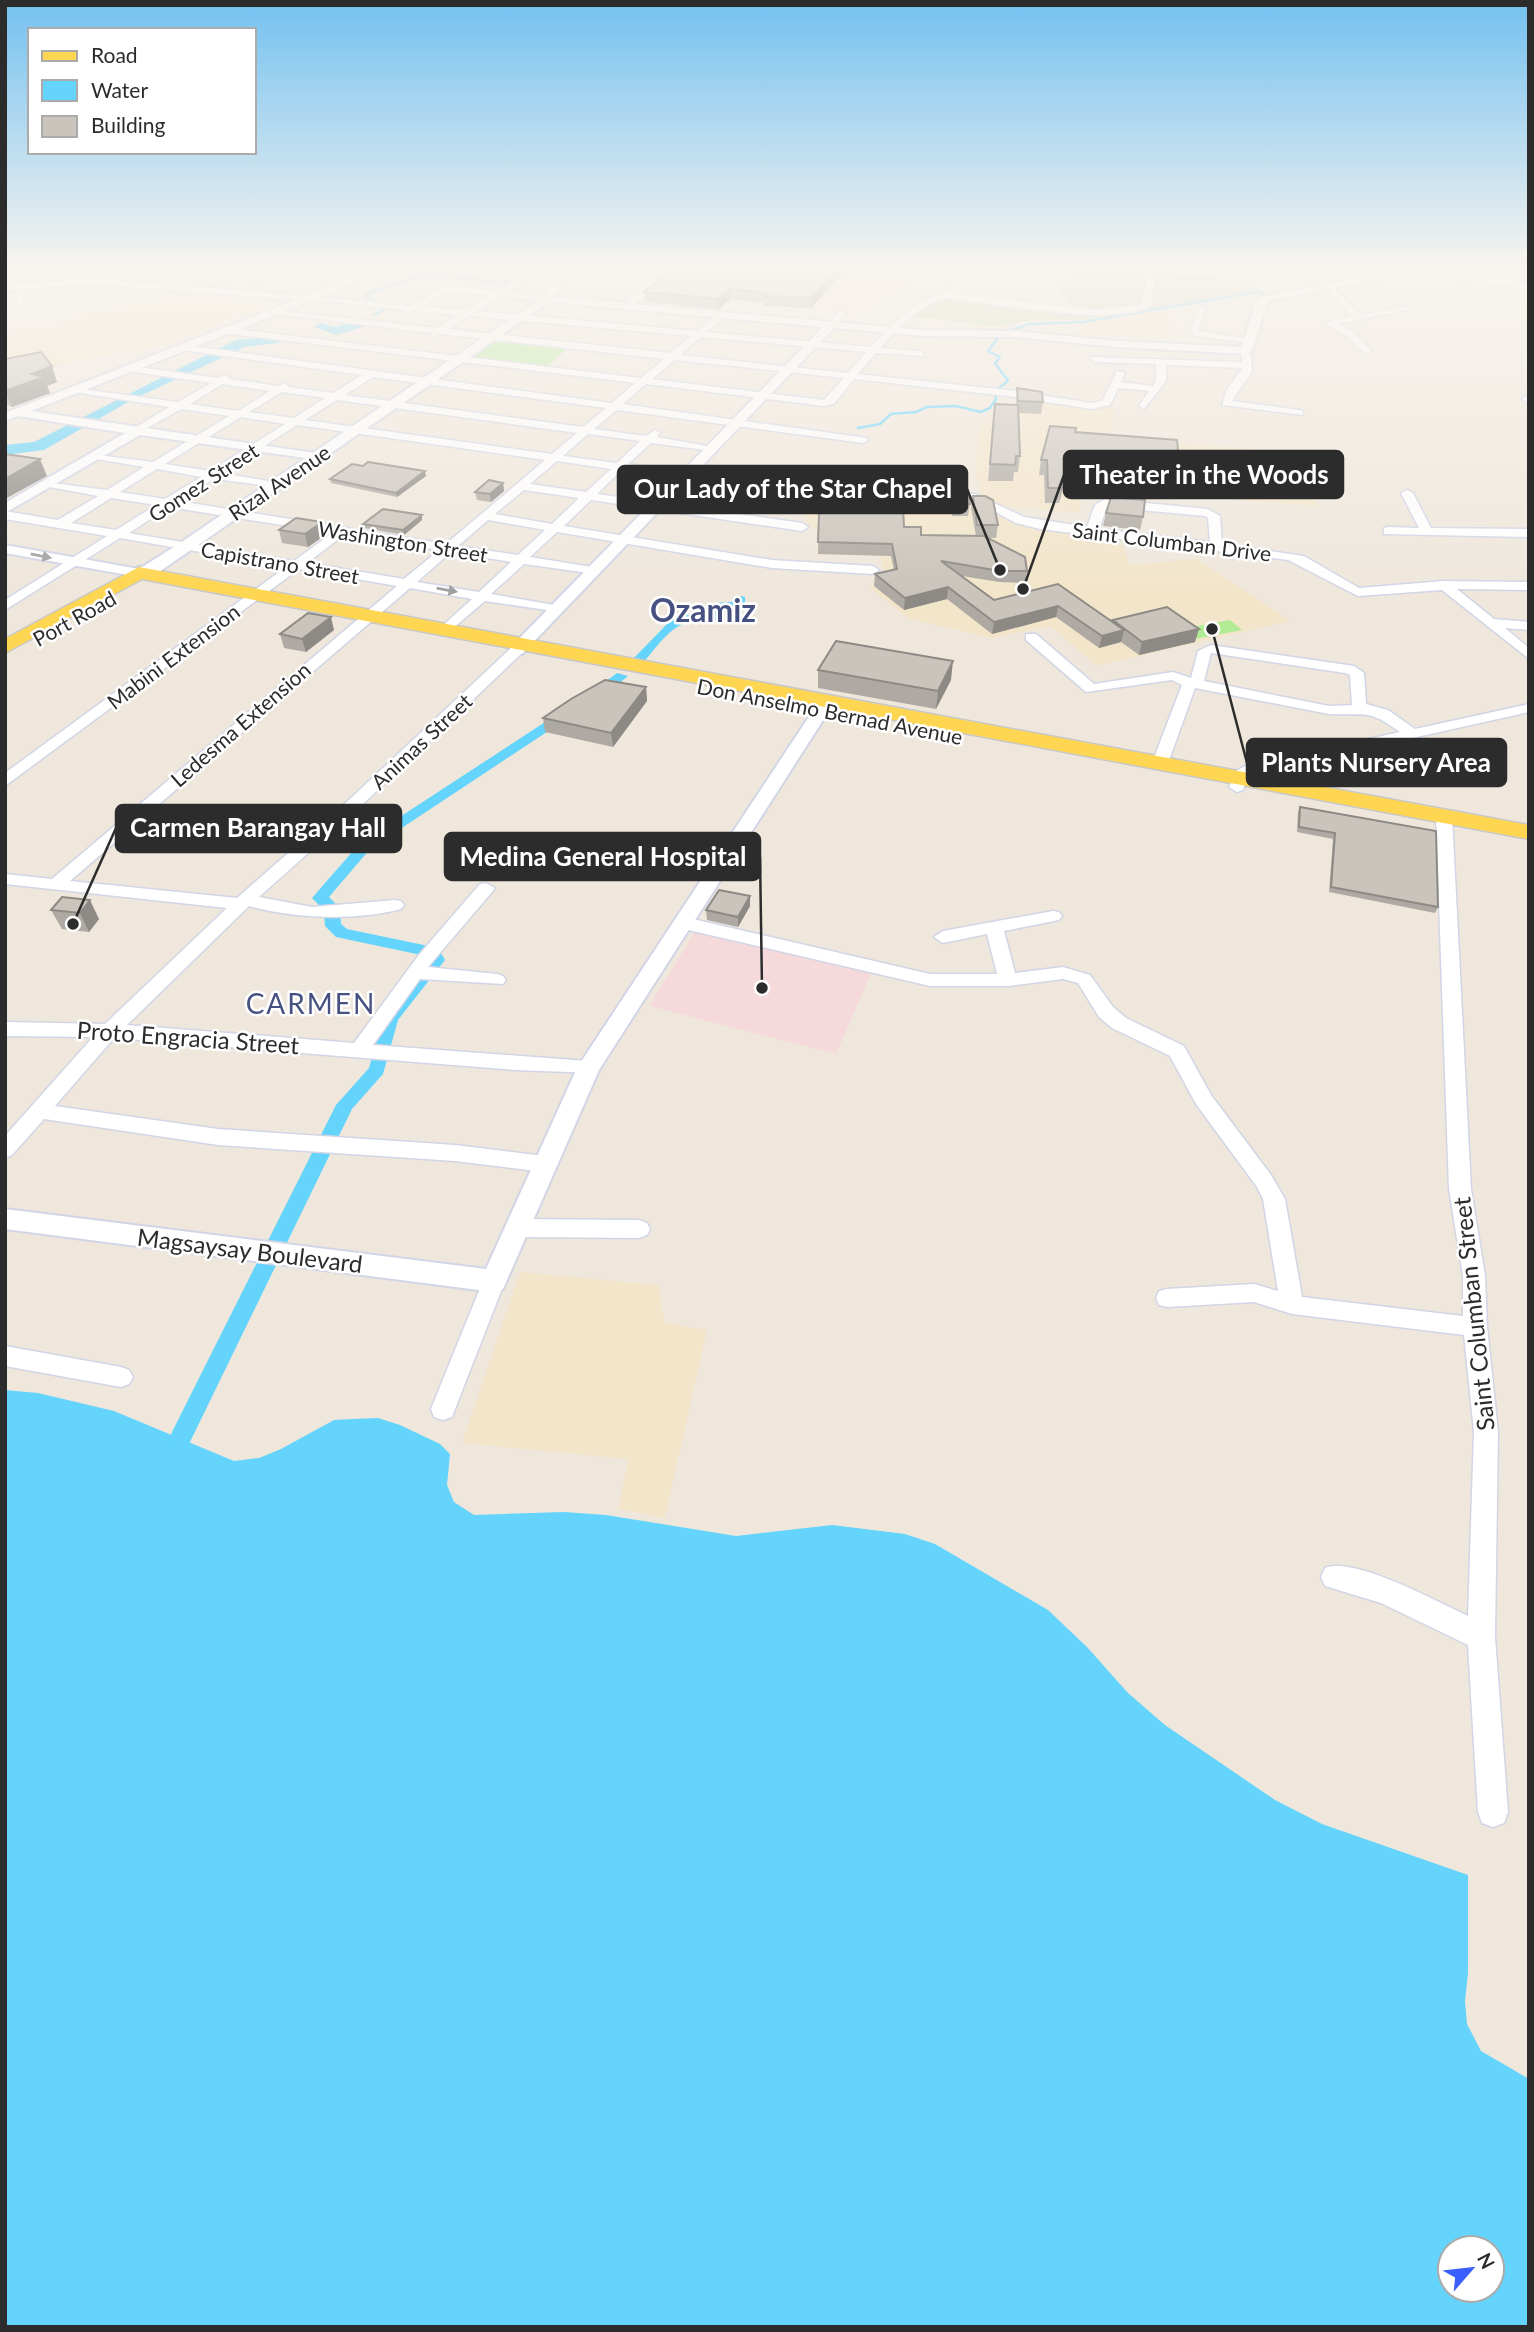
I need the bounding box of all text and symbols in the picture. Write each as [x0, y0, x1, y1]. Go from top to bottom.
legend [28, 28, 256, 154]
text: Road [91, 42, 138, 67]
text: Water [91, 77, 148, 102]
text: Building [91, 112, 166, 137]
street label: Gomez Street [143, 437, 263, 527]
street label: Rizal Avenue [223, 439, 335, 525]
callout: Theater in the Woods [1064, 451, 1343, 498]
text: Theater in the Woods [1079, 458, 1329, 490]
callout: Our Lady of the Star Chapel [618, 466, 967, 513]
text: Our Lady of the Star Chapel [634, 472, 952, 504]
street label: Washington Street [316, 515, 490, 567]
street label: Saint Columban Drive [1071, 516, 1273, 566]
street label: Capistrano Street [199, 536, 361, 588]
one-way arrow [30, 551, 52, 562]
street label: Port Road [28, 585, 120, 651]
one-way arrow [436, 585, 458, 596]
district label: Ozamiz [650, 590, 756, 629]
street label: Mabini Extension [102, 598, 244, 714]
street label: Ledesma Extension [165, 657, 315, 791]
street label: Don Anselmo Bernad Avenue [695, 673, 965, 749]
street label: Animas Street [366, 688, 477, 794]
callout: Plants Nursery Area [1247, 739, 1506, 786]
text: Plants Nursery Area [1261, 746, 1491, 778]
callout: Carmen Barangay Hall [116, 805, 401, 852]
text: Carmen Barangay Hall [130, 811, 386, 843]
callout: Medina General Hospital [445, 833, 760, 880]
text: Medina General Hospital [460, 840, 746, 872]
district label: CARMEN [246, 986, 376, 1020]
street label: Proto Engracia Street [76, 1015, 300, 1059]
street label: Saint Columban Street [1446, 1195, 1500, 1432]
street label: Magsaysay Boulevard [136, 1222, 364, 1278]
north arrow [1436, 2234, 1506, 2304]
text: N [1473, 2249, 1500, 2273]

